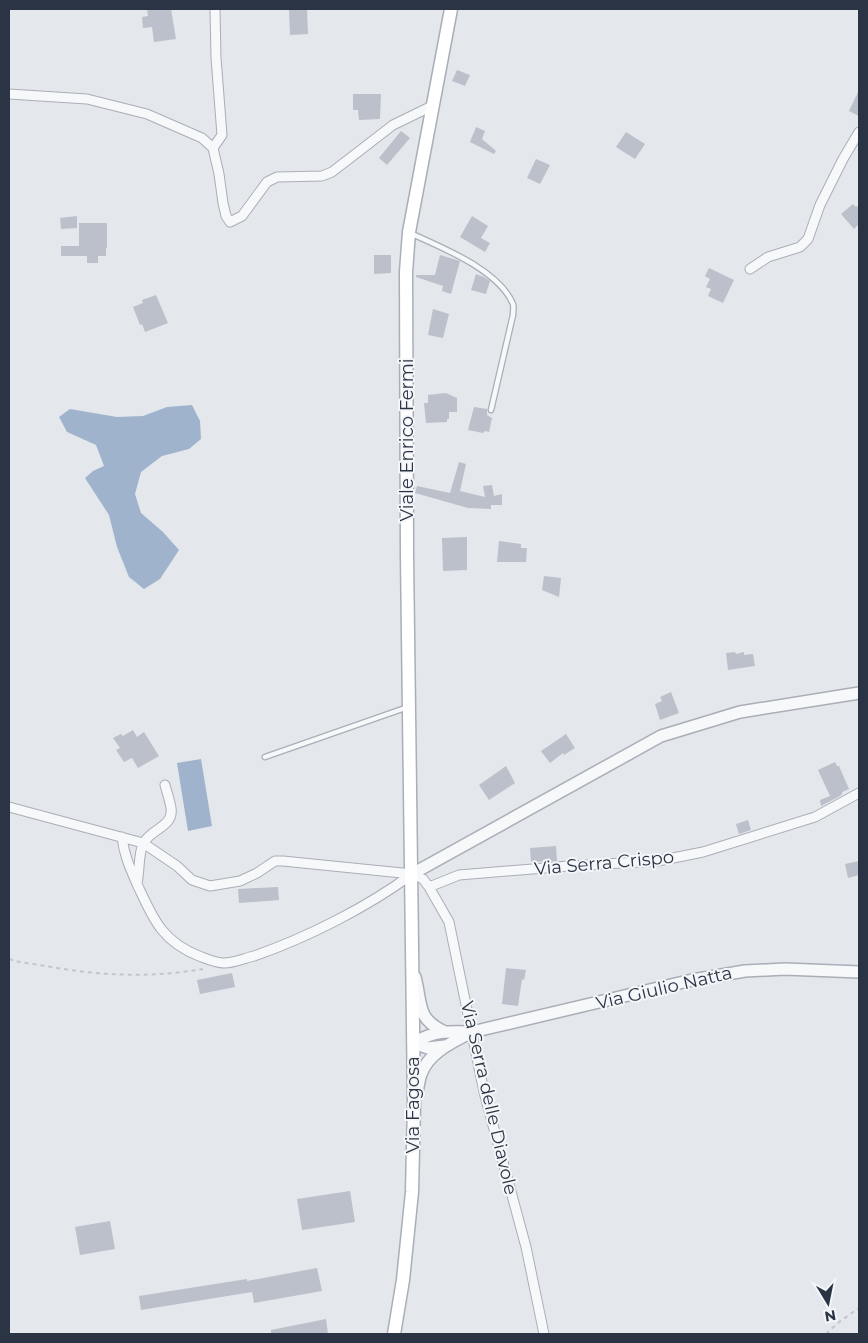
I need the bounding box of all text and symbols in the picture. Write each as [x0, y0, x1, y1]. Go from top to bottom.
street label: Viale Enrico Fermi [396, 358, 418, 522]
street label: Via Serra Crispo [533, 846, 675, 880]
street label: Via Giulio Natta [594, 962, 734, 1014]
street label: Via Serra delle Diavole [456, 999, 522, 1197]
street label: Via Fagosa [402, 1056, 424, 1154]
north arrow [803, 1278, 853, 1328]
text: N [823, 1306, 837, 1326]

